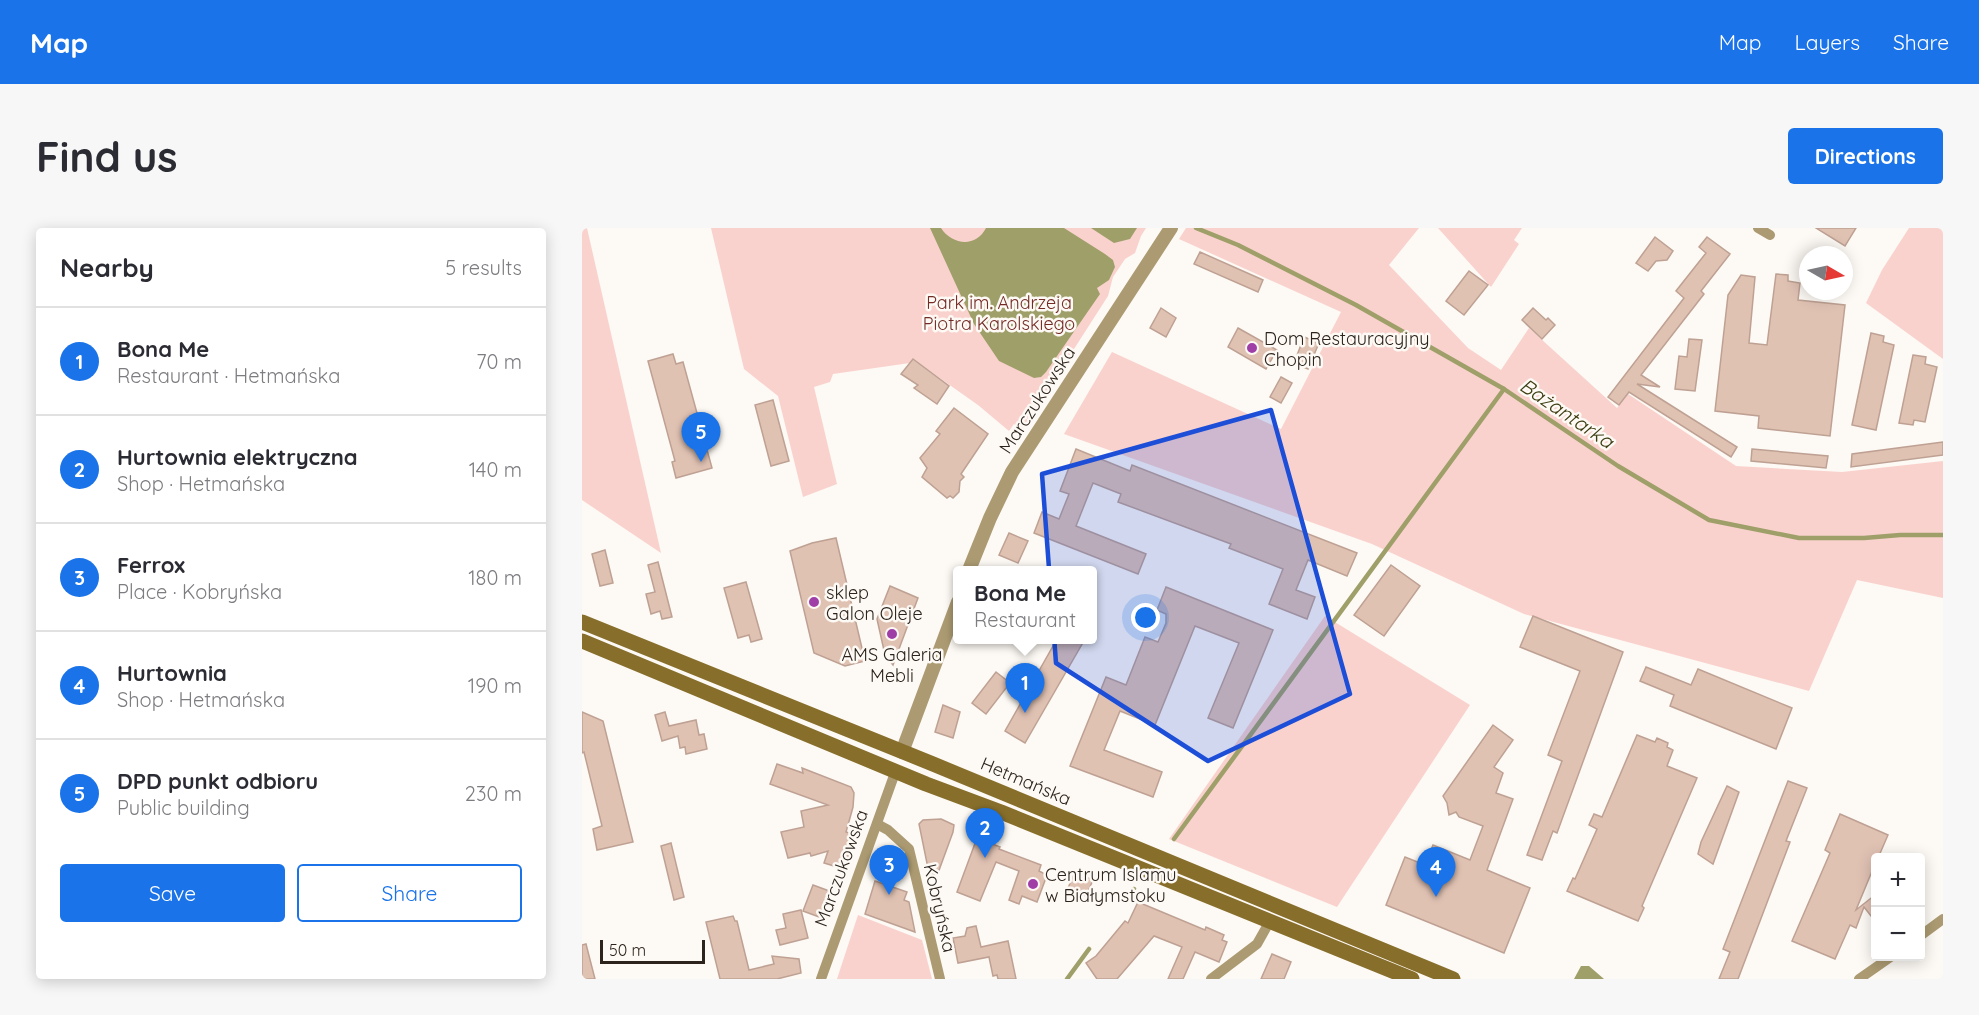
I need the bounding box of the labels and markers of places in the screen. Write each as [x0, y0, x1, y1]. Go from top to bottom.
place label: Dom Restauracyjny Chopin [1264, 327, 1430, 371]
marker: Dom Restauracyjny Chopin [1245, 341, 1259, 355]
pin: 5 [682, 412, 720, 462]
place label: sklep Galon Oleje [826, 581, 923, 625]
marker: sklep Galon Oleje [807, 595, 821, 609]
marker: AMS Galeria Mebli [885, 627, 899, 641]
place label: AMS Galeria Mebli [841, 643, 943, 687]
pin: 1 [1006, 664, 1044, 713]
pin: 2 [966, 808, 1004, 858]
pin: 3 [870, 846, 908, 895]
pin: 4 [1416, 848, 1456, 897]
place label: Centrum Islamu w Białymstoku [1045, 863, 1177, 907]
marker: Centrum Islamu w Białymstoku [1026, 877, 1040, 891]

